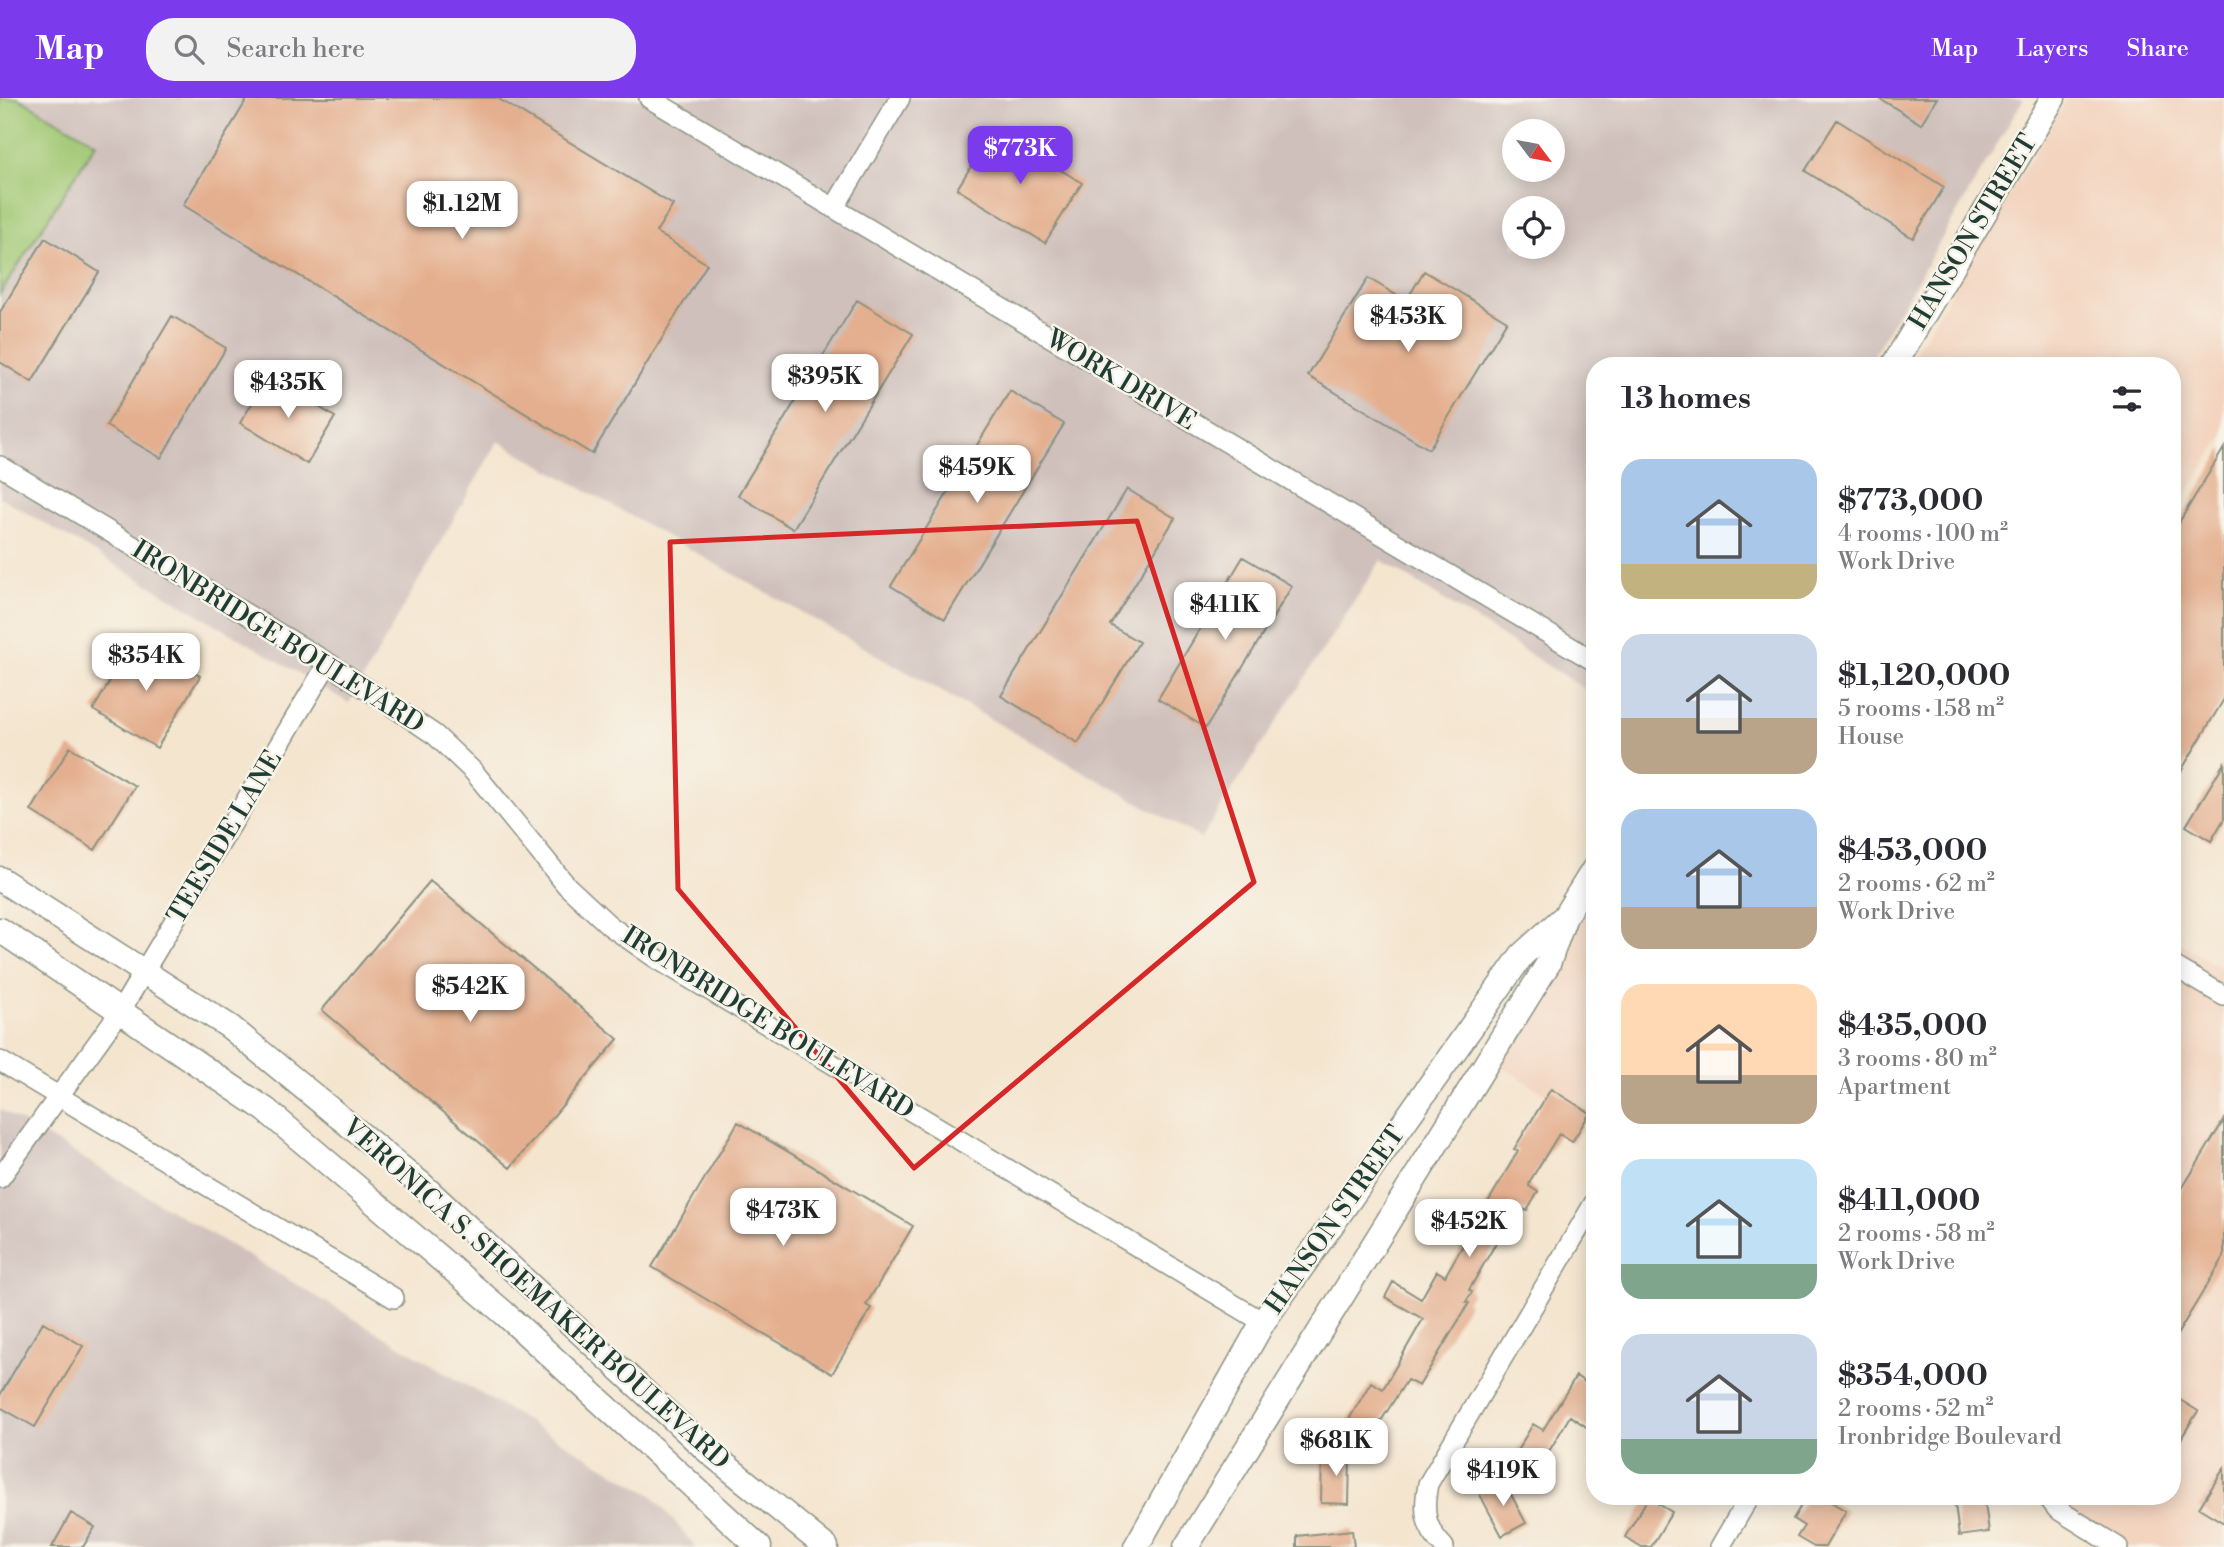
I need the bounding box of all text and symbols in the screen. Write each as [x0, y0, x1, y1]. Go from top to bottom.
search box [146, 18, 636, 81]
text: Map [35, 29, 104, 70]
icon: search [170, 30, 208, 68]
text: Search here [226, 33, 365, 65]
text: Map [1931, 34, 1978, 64]
text: Layers [2016, 34, 2088, 64]
text: Share [2126, 34, 2189, 64]
north arrow [1502, 119, 1564, 182]
map controls [1502, 119, 1565, 259]
pin: $773K [971, 126, 1069, 186]
street label: HANSON STREET [1902, 128, 2044, 336]
text: $773K [984, 135, 1056, 163]
pin: $1.12M [405, 181, 519, 241]
text: $1.12M [423, 190, 501, 218]
button: locate [1502, 196, 1565, 259]
pin: $453K [1359, 294, 1457, 354]
text: $453K [1370, 303, 1446, 331]
street label: WORK DRIVE [1039, 322, 1202, 437]
pin: $395K [776, 354, 874, 414]
pin: $435K [239, 360, 337, 420]
text: $395K [788, 363, 862, 391]
text: $435K [250, 369, 326, 397]
text: 13 homes [1621, 380, 1751, 418]
icon: filters [2108, 380, 2146, 418]
pin: $459K [928, 446, 1026, 505]
text: $459K [939, 454, 1015, 482]
text: $773,000 [1838, 482, 1983, 520]
icon: home [1677, 487, 1761, 571]
text: 4 rooms · 100 m² [1838, 520, 2008, 548]
street label: IRONBRIDGE BOULEVARD [126, 534, 430, 740]
text: Work Drive [1838, 548, 1955, 576]
pin: $411K [1176, 582, 1274, 642]
text: $411K [1190, 591, 1260, 619]
pin: $354K [97, 634, 195, 693]
text: $354K [108, 642, 184, 670]
text: $1,120,000 [1838, 657, 2010, 695]
icon: home [1677, 662, 1761, 746]
text: 5 rooms · 158 m² [1838, 695, 2004, 723]
text: House [1838, 723, 1904, 751]
street label: TEESIDE LANE [161, 745, 289, 929]
text: $453,000 [1838, 832, 1987, 870]
icon: home [1677, 837, 1761, 921]
text: 2 rooms · 62 m² [1838, 870, 1995, 898]
text: Work Drive [1838, 898, 1955, 926]
street label: IRONBRIDGE BOULEVARD [616, 920, 920, 1126]
pin: $542K [421, 964, 519, 1024]
text: $542K [432, 973, 508, 1001]
text: $435,000 [1838, 1007, 1987, 1045]
icon: home [1677, 1012, 1761, 1096]
text: 3 rooms · 80 m² [1838, 1045, 1997, 1073]
text: Apartment [1838, 1073, 1951, 1101]
street label: VERONICA S. SHOEMAKER BOULEVARD [335, 1111, 736, 1477]
street label: HANSON STREET [1258, 1120, 1412, 1320]
text: $411,000 [1838, 1182, 1980, 1220]
icon: home [1677, 1187, 1761, 1271]
pin: $473K [734, 1188, 832, 1248]
text: $473K [746, 1197, 820, 1225]
pin: $452K [1420, 1200, 1518, 1259]
text: $452K [1431, 1208, 1507, 1236]
text: 2 rooms · 58 m² [1838, 1220, 1995, 1248]
text: Work Drive [1838, 1248, 1955, 1276]
text: $354,000 [1838, 1357, 1988, 1395]
icon: home [1677, 1362, 1761, 1446]
text: 2 rooms · 52 m² [1838, 1395, 1994, 1423]
pin: $681K [1287, 1418, 1385, 1478]
text: Ironbridge Boulevard [1838, 1423, 2062, 1451]
text: $681K [1300, 1427, 1372, 1455]
pin: $419K [1454, 1448, 1552, 1508]
text: $419K [1467, 1457, 1539, 1485]

